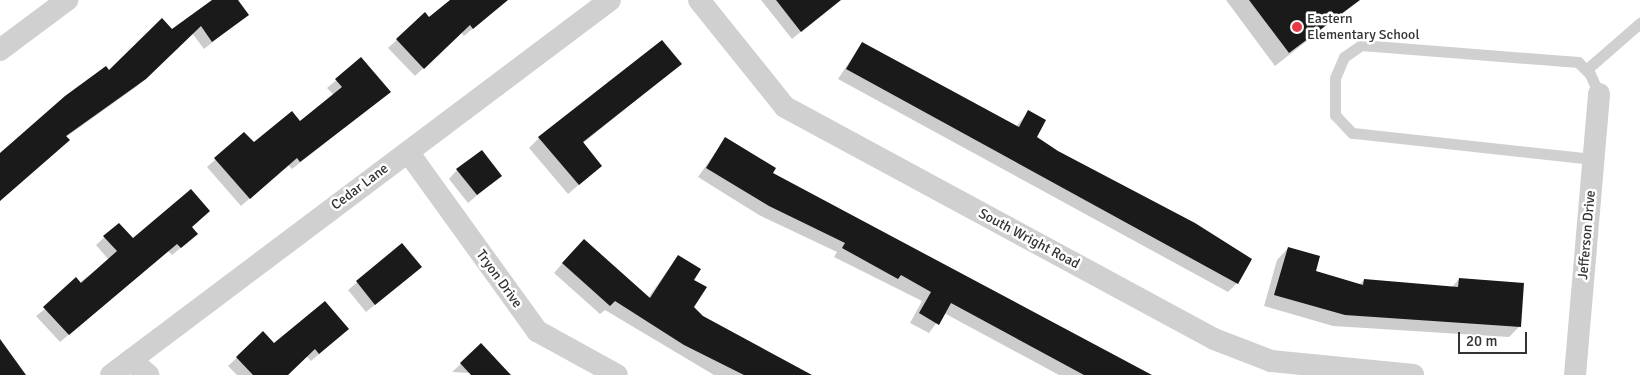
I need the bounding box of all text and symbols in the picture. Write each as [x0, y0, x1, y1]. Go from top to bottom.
place label: Eastern Elementary School [1307, 11, 1420, 44]
marker: Eastern Elementary School [1291, 21, 1303, 33]
street label: Cedar Lane [328, 160, 392, 214]
street label: Jefferson Drive [1575, 190, 1599, 280]
street label: South Wright Road [976, 205, 1082, 273]
street label: Tryon Drive [472, 247, 526, 311]
scale bar [1460, 322, 1529, 354]
text: 20 m [1466, 332, 1497, 350]

